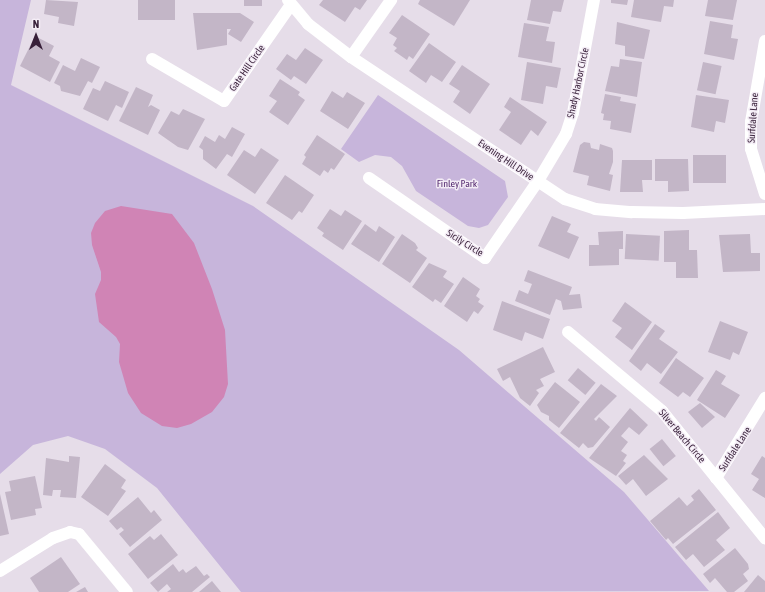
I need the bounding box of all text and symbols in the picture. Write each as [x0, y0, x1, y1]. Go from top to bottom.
north arrow [16, 16, 56, 56]
text: N [33, 18, 39, 30]
street label: Gate Hill Circle [227, 42, 267, 94]
street label: Shady Harbor Circle [565, 47, 591, 119]
street label: Surfdale Lane [745, 92, 761, 144]
street label: Evening Hill Drive [476, 137, 536, 183]
park label: Finley Park [437, 178, 477, 190]
street label: Sicily Circle [444, 227, 486, 259]
street label: Silver Beach Circle [656, 407, 708, 465]
street label: Surfdale Lane [716, 425, 754, 473]

